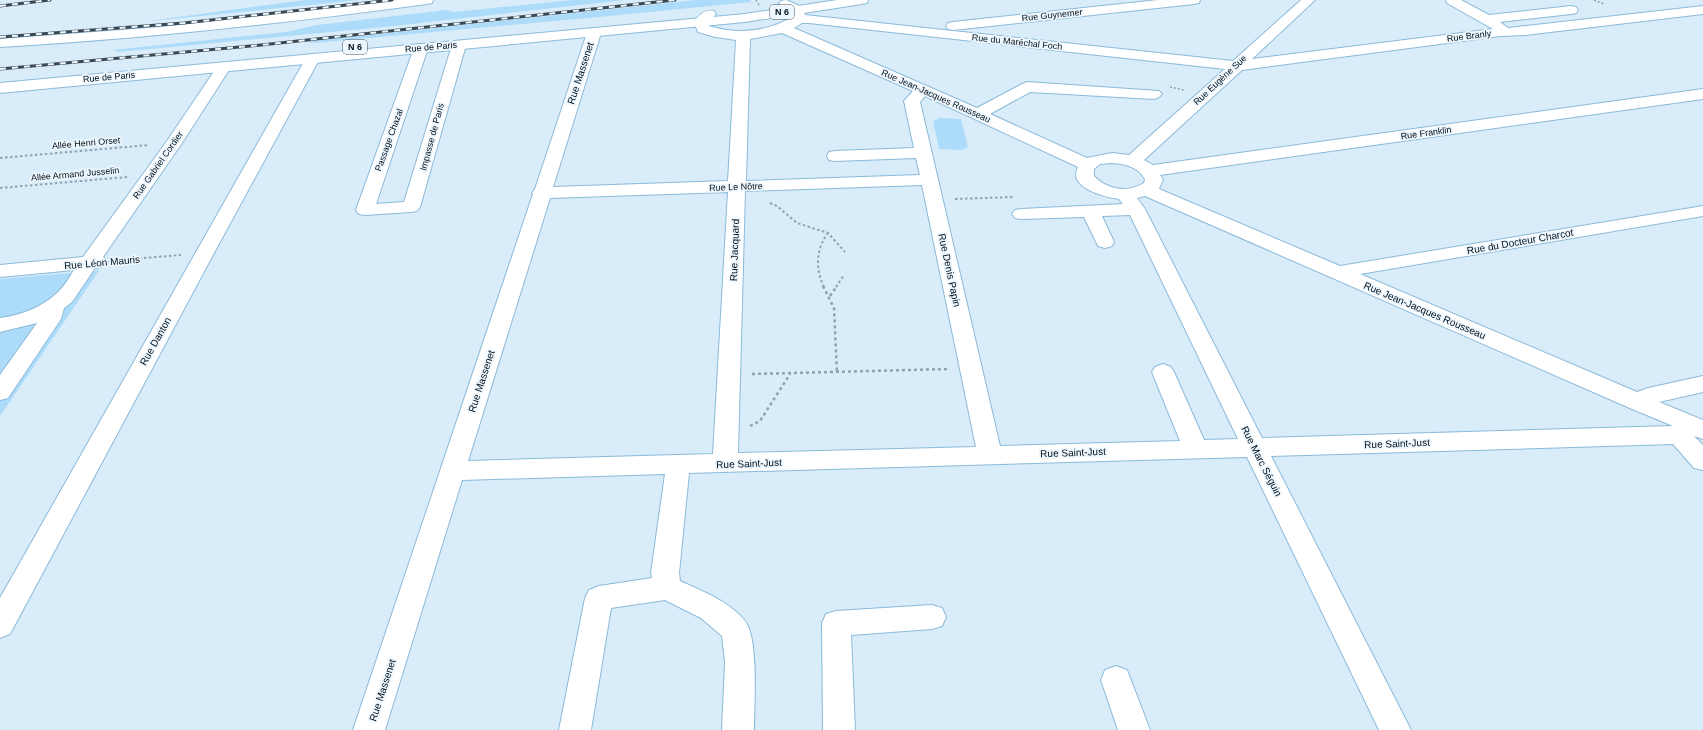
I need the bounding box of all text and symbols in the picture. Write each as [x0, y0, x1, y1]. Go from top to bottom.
road number: N 6 [770, 5, 794, 19]
street label: Rue Guynemer [1021, 7, 1083, 23]
street label: Rue Branly [1446, 28, 1492, 44]
street label: Rue du Maréchal Foch [971, 32, 1063, 52]
road number: N 6 [343, 40, 367, 54]
street label: Rue de Paris [405, 40, 458, 54]
street label: Rue Massenet [565, 41, 596, 106]
street label: Rue Eugène Sue [1192, 53, 1248, 107]
street label: Rue Jean-Jacques Rousseau [880, 67, 992, 125]
street label: Rue de Paris [83, 70, 136, 84]
street label: Impasse de Paris [418, 102, 446, 172]
street label: Passage Chazal [373, 107, 405, 173]
street label: Rue Franklin [1400, 124, 1452, 142]
street label: Rue Gabriel Cordier [131, 129, 185, 201]
street label: Allée Henri Orset [51, 135, 121, 151]
street label: Allée Armand Jusselin [30, 165, 120, 183]
street label: Rue Le Nôtre [709, 181, 763, 193]
street label: Rue Jacquard [728, 219, 741, 281]
street label: Rue du Docteur Charcot [1466, 227, 1574, 256]
street label: Rue Denis Papin [936, 232, 963, 308]
street label: Rue Léon Mauris [64, 254, 140, 271]
street label: Rue Jean-Jacques Rousseau [1362, 280, 1487, 341]
street label: Rue Danton [138, 315, 173, 367]
street label: Rue Massenet [466, 349, 497, 414]
street label: Rue Marc Séguin [1239, 424, 1284, 498]
street label: Rue Saint-Just [1364, 437, 1430, 450]
street label: Rue Saint-Just [1040, 446, 1106, 459]
street label: Rue Saint-Just [716, 457, 782, 470]
street label: Rue Massenet [367, 658, 398, 723]

